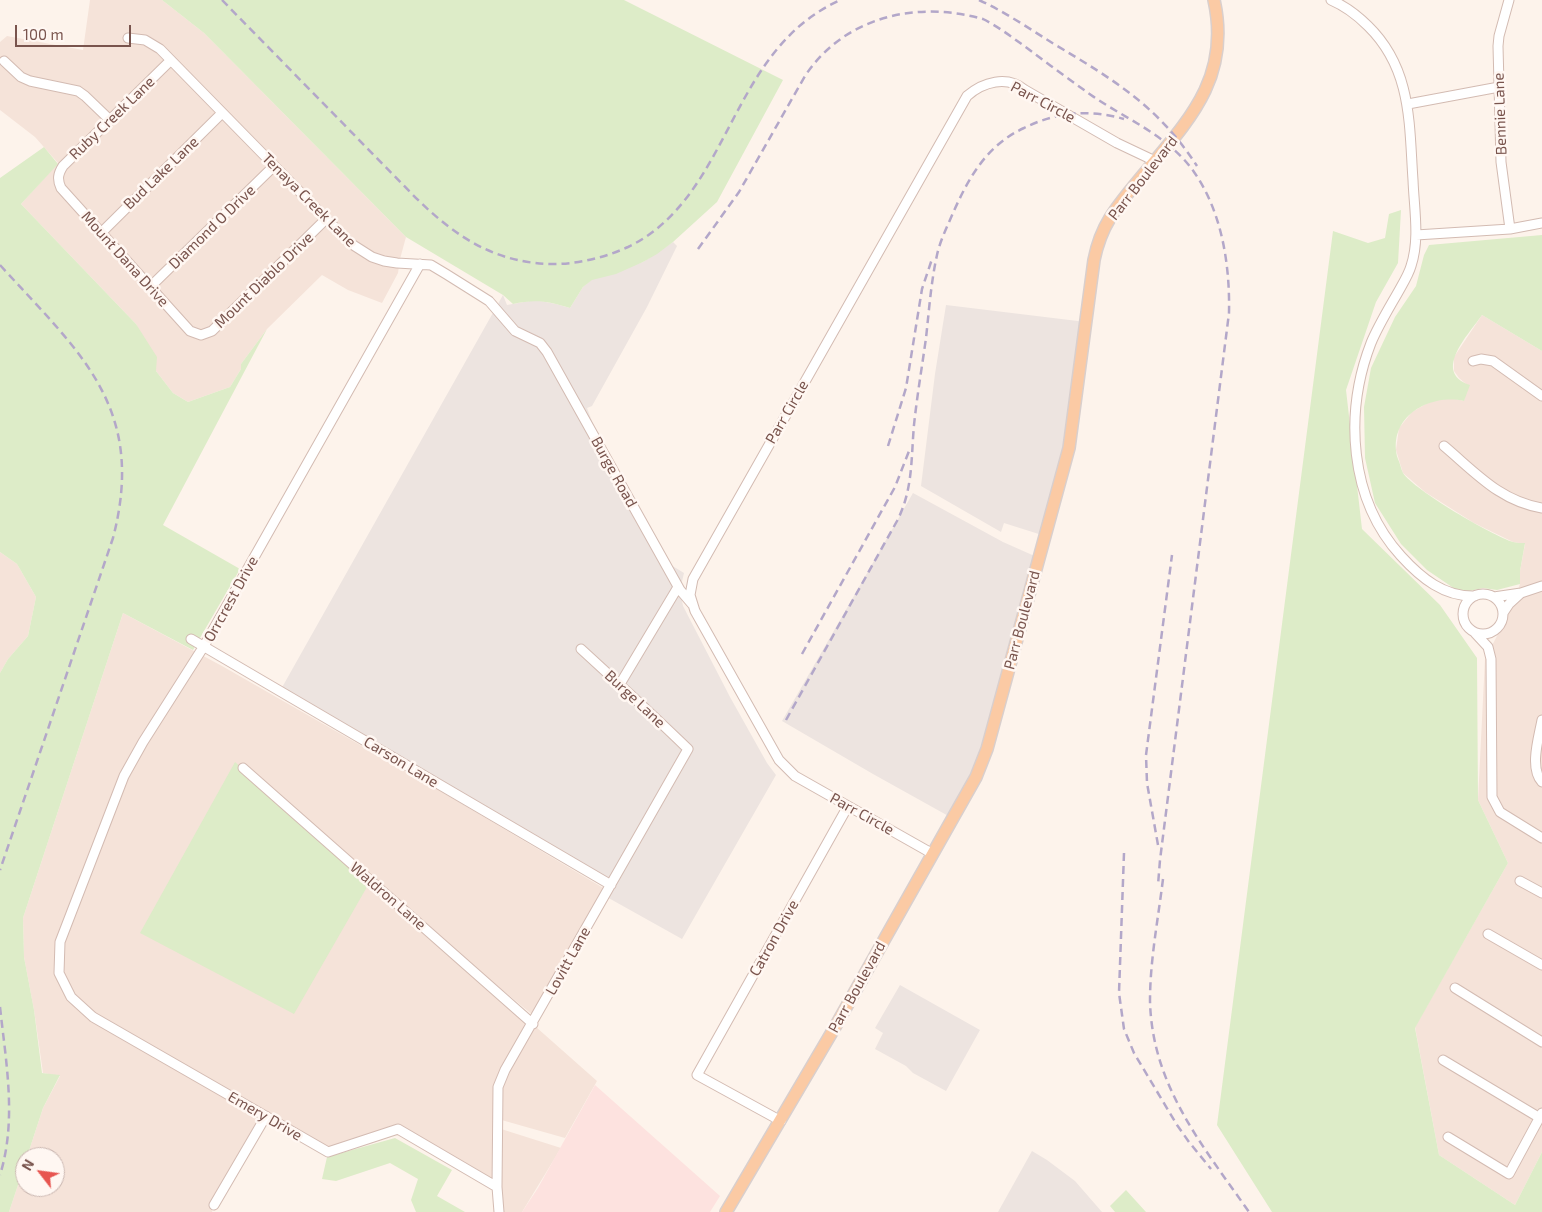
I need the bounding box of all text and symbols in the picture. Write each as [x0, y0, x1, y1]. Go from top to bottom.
scale bar [18, 15, 134, 47]
text: 100 m [23, 25, 64, 43]
street label: Bennie Lane [1490, 72, 1510, 156]
street label: Ruby Creek Lane [66, 73, 158, 163]
street label: Parr Circle [1008, 78, 1078, 126]
street label: Parr Boulevard [1105, 132, 1181, 224]
street label: Bud Lake Lane [120, 133, 202, 213]
street label: Tenaya Creek Lane [258, 149, 360, 251]
street label: Diamond O Drive [165, 181, 259, 273]
street label: Mount Dana Drive [77, 208, 173, 310]
street label: Mount Diablo Drive [211, 228, 317, 332]
street label: Parr Circle [762, 377, 812, 447]
street label: Burge Road [587, 434, 641, 510]
street label: Orrcrest Drive [200, 553, 262, 645]
street label: Parr Boulevard [1000, 569, 1044, 671]
street label: Burge Lane [601, 666, 669, 732]
street label: Carson Lane [360, 733, 442, 791]
street label: Parr Circle [827, 789, 897, 839]
street label: Waldron Lane [346, 858, 430, 934]
street label: Catron Drive [746, 897, 802, 979]
street label: Lovitt Lane [542, 924, 594, 998]
street label: Parr Boulevard [824, 938, 890, 1036]
street label: Emery Drive [225, 1088, 305, 1144]
north arrow [15, 1147, 65, 1197]
text: N [18, 1156, 37, 1173]

